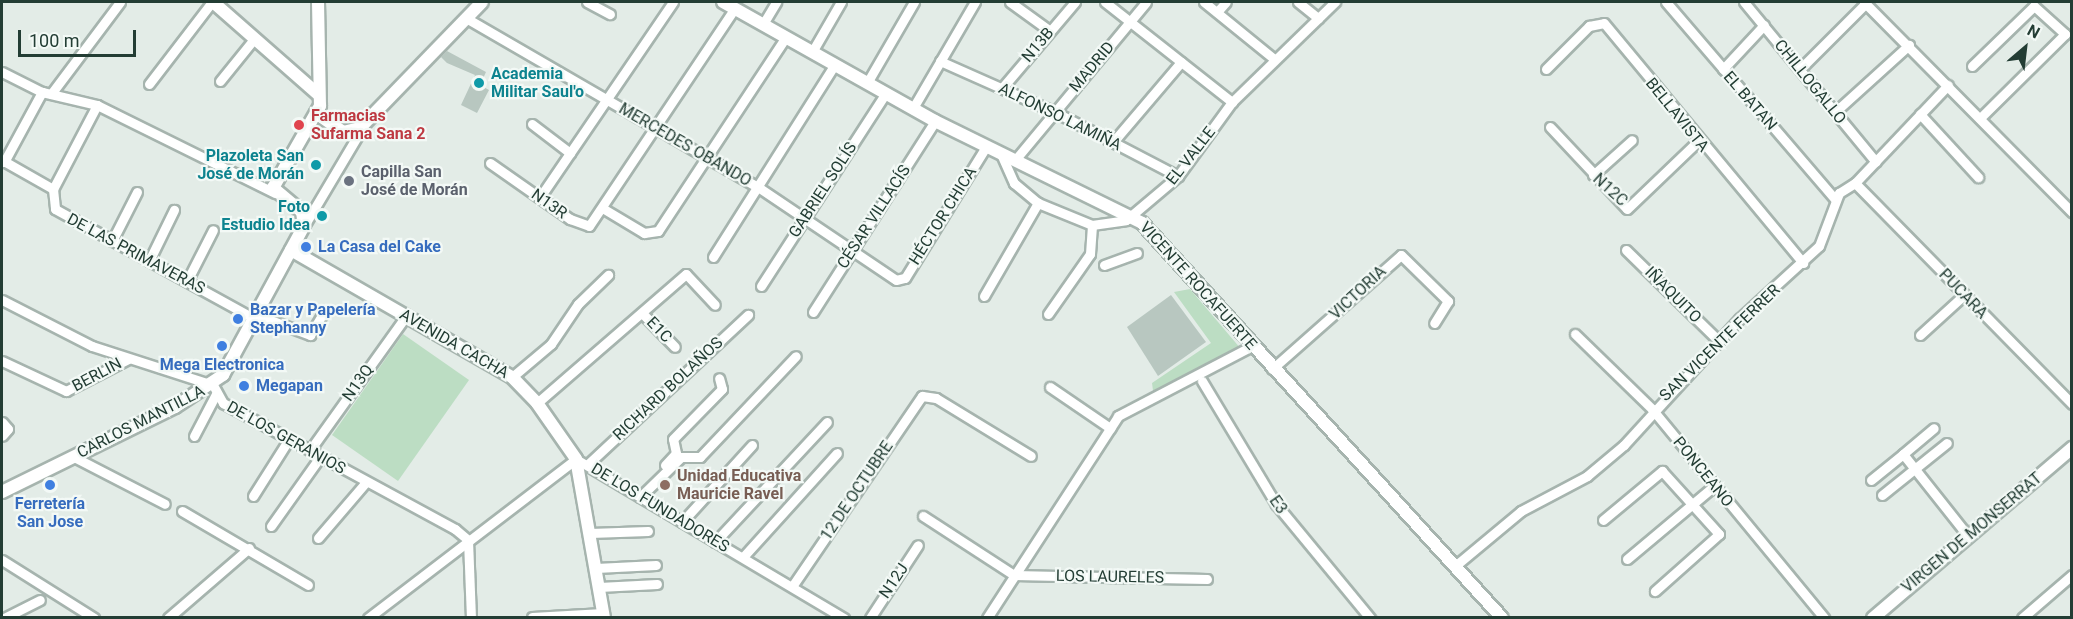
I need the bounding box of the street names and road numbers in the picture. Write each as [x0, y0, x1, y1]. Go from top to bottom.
street label: N13B [1018, 24, 1058, 66]
street label: CHILLOGALLO [1770, 36, 1850, 128]
street label: MADRID [1065, 38, 1119, 96]
street label: EL BATAN [1719, 68, 1781, 134]
street label: BELLAVISTA [1641, 74, 1713, 156]
street label: ALFONSO LAMIÑA [995, 79, 1125, 155]
street label: MERCEDES OBANDO [615, 99, 755, 191]
street label: EL VALLE [1162, 123, 1220, 189]
street label: GABRIEL SOLÍS [785, 139, 861, 241]
street label: CÉSAR VILLACÍS [833, 162, 915, 272]
street label: HÉCTOR CHICA [905, 163, 981, 269]
street label: N12C [1589, 170, 1631, 210]
street label: N13R [527, 185, 571, 223]
street label: DE LAS PRIMAVERAS [64, 209, 208, 299]
street label: VICENTE ROCAFUERTE [1135, 218, 1261, 354]
street label: VICTORIA [1326, 262, 1390, 324]
street label: IÑAQUITO [1641, 263, 1705, 327]
street label: PUCARA [1935, 265, 1991, 323]
street label: SAN VICENTE FERRER [1656, 281, 1784, 405]
street label: AVENIDA CACHA [396, 305, 512, 383]
street label: E1C [642, 313, 676, 347]
street label: RICHARD BOLAÑOS [609, 333, 727, 445]
street label: BERLIN [69, 354, 125, 396]
street label: N13Q [339, 361, 377, 405]
street label: CARLOS MANTILLA [74, 381, 208, 463]
street label: DE LOS GERANIOS [223, 397, 349, 479]
street label: PONCEANO [1669, 433, 1737, 511]
street label: 12 DE OCTUBRE [817, 438, 897, 544]
street label: DE LOS FUNDADORES [588, 459, 732, 557]
street label: VIRGEN DE MONSERRAT [1898, 469, 2046, 597]
street label: E3 [1265, 492, 1291, 518]
street label: N12J [875, 560, 913, 602]
street label: LOS LAURELES [1056, 566, 1164, 588]

